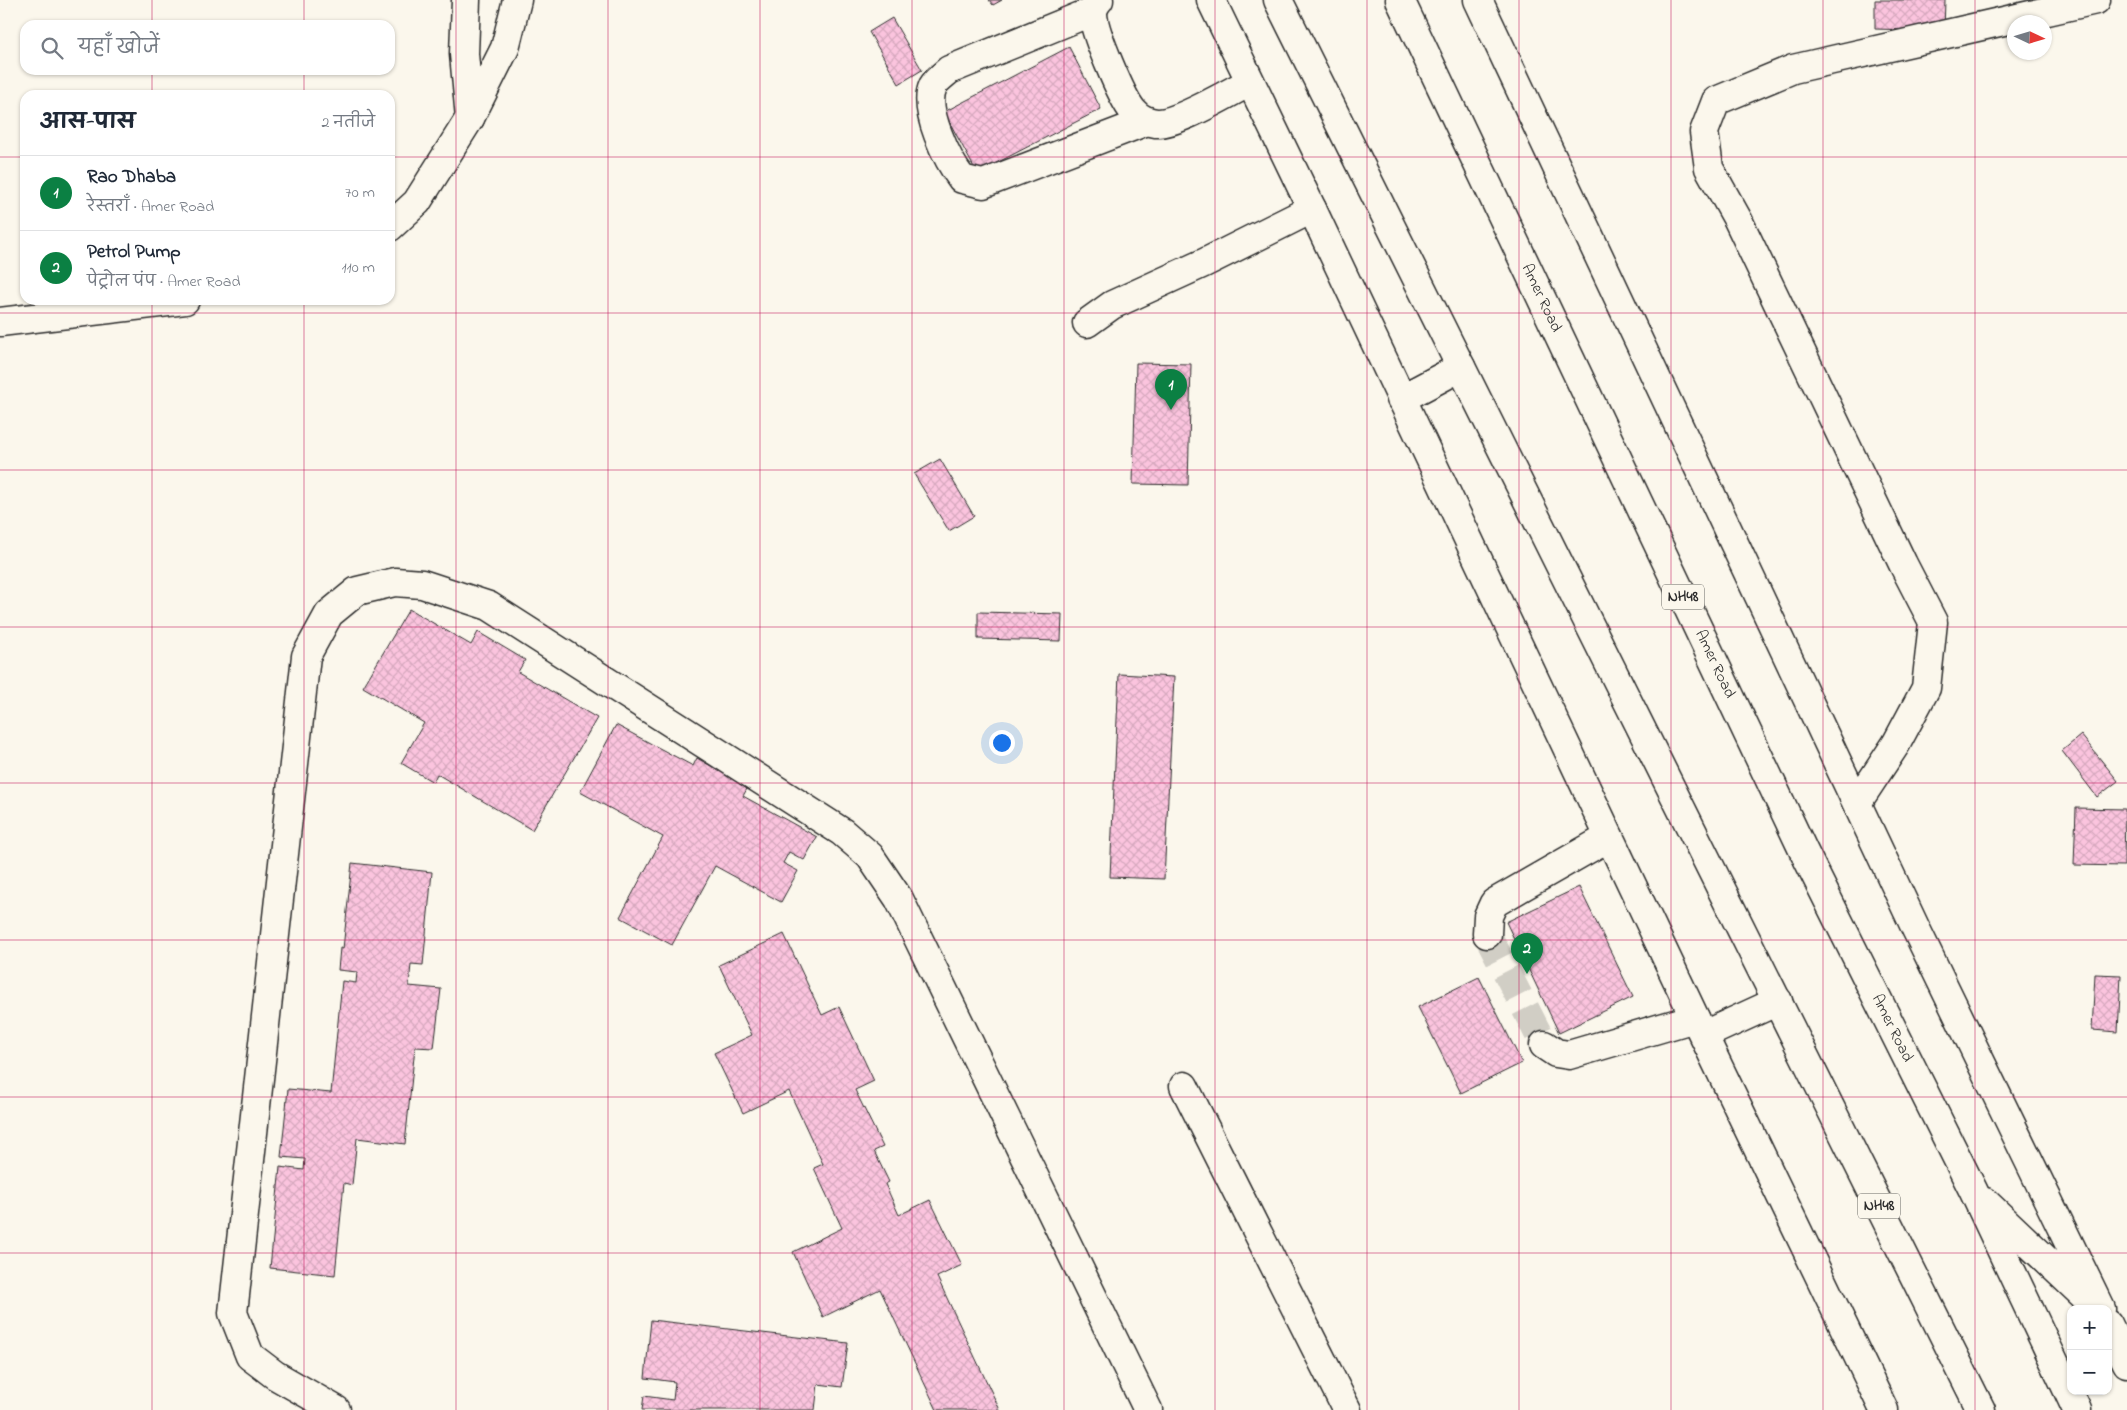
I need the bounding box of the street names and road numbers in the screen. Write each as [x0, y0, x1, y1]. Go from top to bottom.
street label: Amer Road [1515, 260, 1568, 336]
road number: NH48 [1662, 584, 1704, 610]
street label: Amer Road [1688, 626, 1741, 702]
street label: Amer Road [1865, 990, 1919, 1066]
road number: NH48 [1858, 1194, 1900, 1218]

